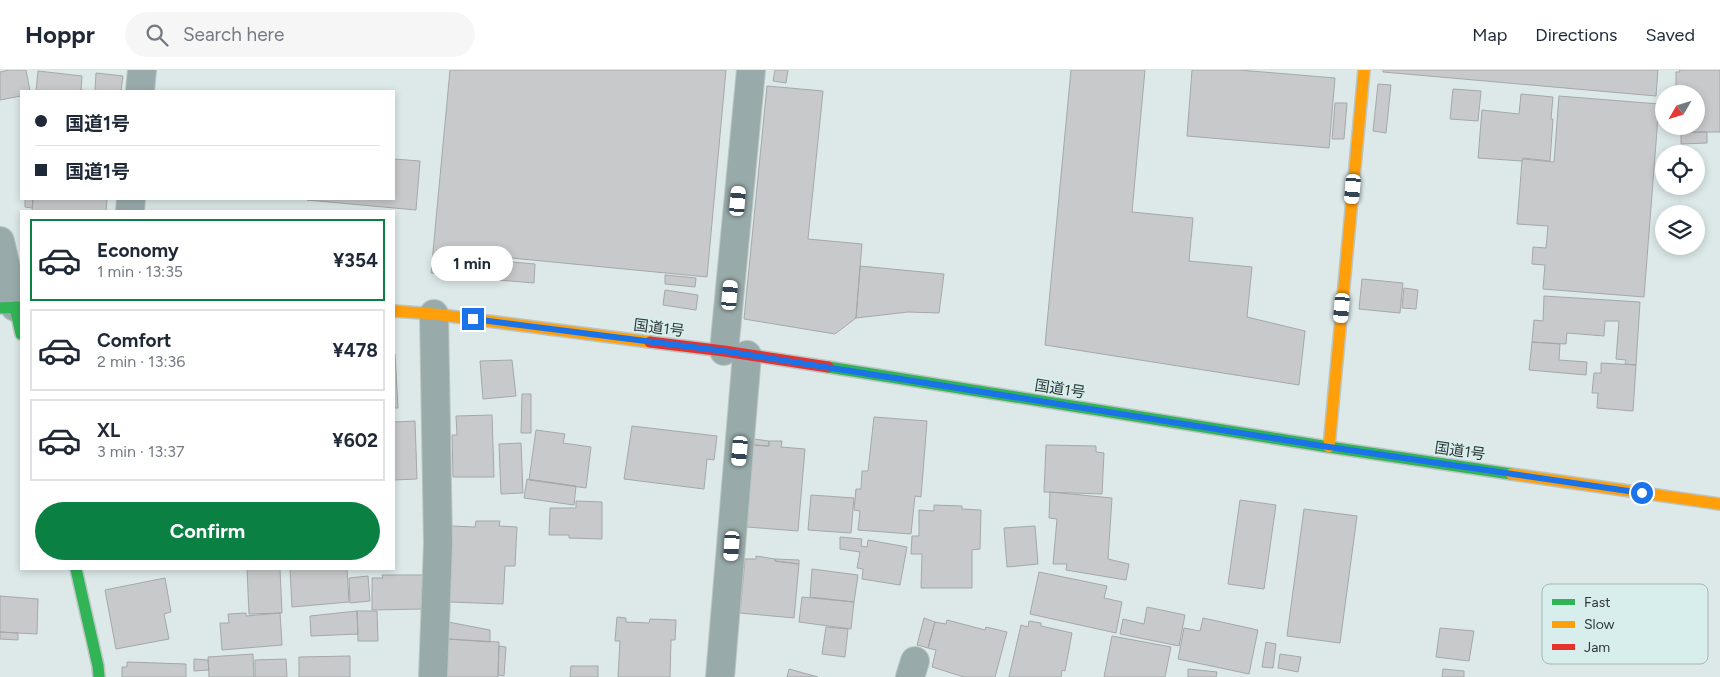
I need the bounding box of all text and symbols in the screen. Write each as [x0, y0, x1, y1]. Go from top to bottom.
search box [125, 12, 475, 57]
text: Hoppr [25, 20, 95, 49]
icon: search [143, 21, 171, 49]
text: Search here [183, 23, 284, 46]
text: Map [1472, 24, 1507, 46]
text: Directions [1535, 24, 1617, 46]
text: Saved [1645, 24, 1695, 46]
north arrow [1655, 85, 1705, 135]
map controls [1655, 85, 1705, 255]
text: 国道1号 [65, 112, 130, 135]
button: locate [1655, 145, 1705, 195]
text: 国道1号 [65, 160, 130, 183]
car [1344, 173, 1361, 205]
car [729, 185, 746, 217]
button: layers [1655, 205, 1705, 255]
icon: car [37, 238, 82, 283]
text: Economy [97, 239, 179, 262]
callout: 1 min [432, 246, 514, 282]
text: ¥354 [333, 249, 378, 272]
text: 1 min [453, 254, 491, 273]
text: 1 min · 13:35 [97, 262, 183, 281]
car [721, 279, 738, 311]
car [1333, 292, 1350, 324]
route end [462, 308, 484, 330]
street label: 国道1号 [632, 316, 686, 340]
icon: car [37, 328, 82, 373]
text: Comfort [97, 329, 172, 352]
text: ¥478 [332, 339, 378, 362]
text: 2 min · 13:36 [97, 352, 185, 371]
street label: 国道1号 [1033, 376, 1087, 402]
icon: car [37, 418, 82, 463]
text: XL [97, 419, 120, 442]
text: ¥602 [332, 429, 378, 452]
car [731, 435, 748, 467]
street label: 国道1号 [1433, 439, 1487, 463]
text: 3 min · 13:37 [97, 442, 185, 461]
route start [1631, 482, 1653, 504]
button: Confirm [35, 502, 380, 560]
car [723, 531, 740, 561]
legend [1542, 584, 1708, 664]
text: Fast [1584, 594, 1610, 611]
text: Slow [1584, 616, 1615, 633]
text: Jam [1584, 639, 1610, 656]

